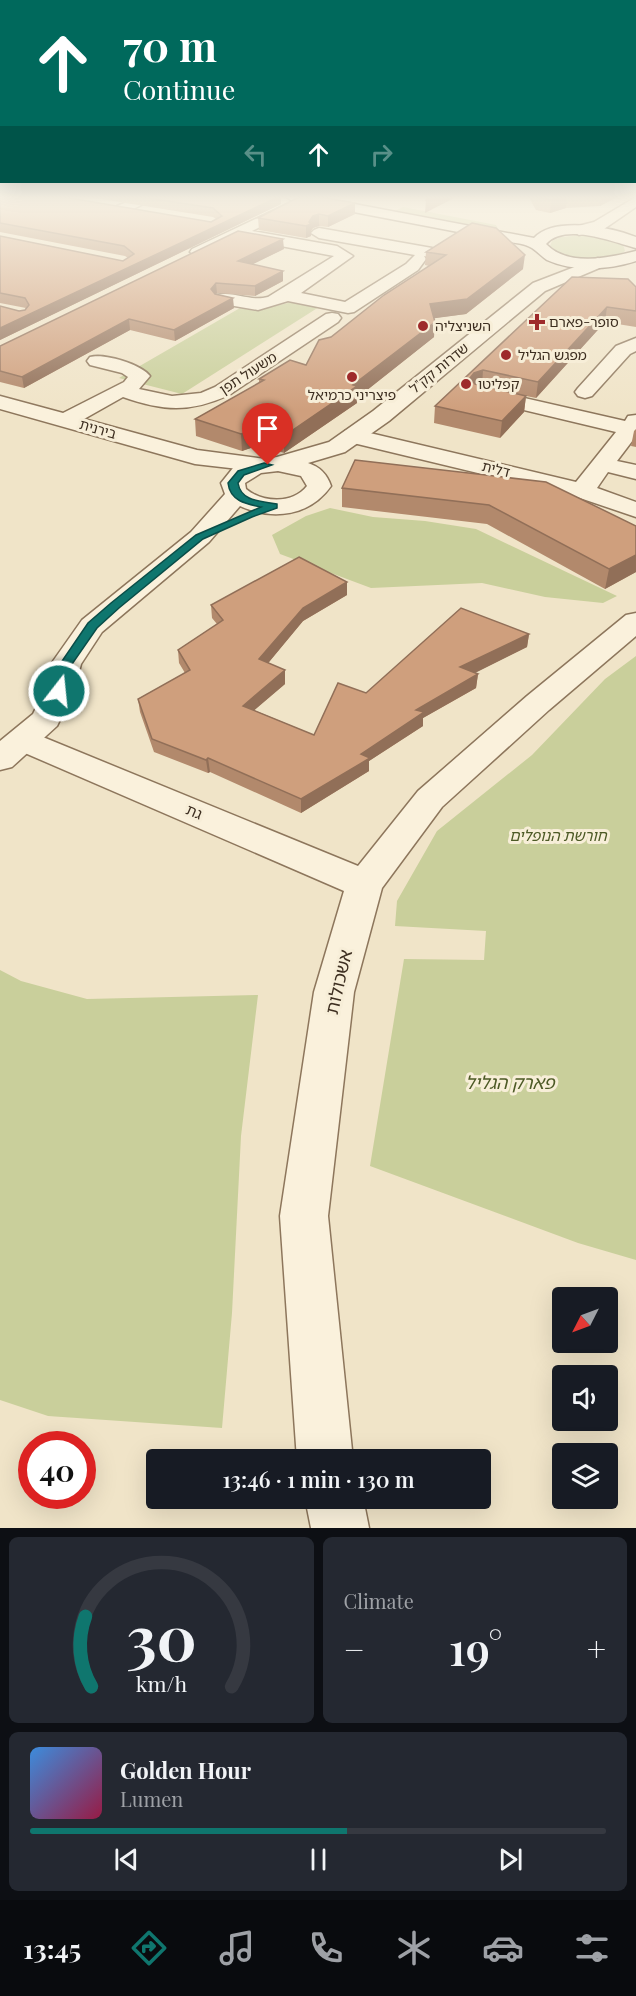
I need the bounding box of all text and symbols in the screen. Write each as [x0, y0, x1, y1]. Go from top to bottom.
text: 70 m [123, 17, 217, 73]
icon: ahead [24, 24, 102, 102]
text: Continue [123, 71, 235, 107]
icon: left [239, 138, 272, 171]
icon: ahead [302, 138, 335, 171]
icon: right [365, 138, 398, 171]
place label: סופר-פארם [549, 312, 619, 331]
marker: סופר-פארם [530, 315, 544, 329]
place label: השניצליה [435, 316, 491, 335]
marker: השניצליה [416, 319, 430, 333]
street label: שדרות קק"ל [405, 338, 472, 397]
place label: מפגש הגליל [518, 345, 587, 364]
street label: משעול תפן [215, 347, 280, 398]
marker: מפגש הגליל [499, 348, 513, 362]
marker: פיצריני כרמיאל [345, 370, 359, 384]
place label: קפליטו [478, 374, 520, 393]
marker: קפליטו [459, 377, 473, 391]
place label: פיצריני כרמיאל [308, 385, 396, 404]
pin [242, 403, 293, 465]
icon: arrive [251, 412, 284, 445]
street label: בירנית [77, 414, 119, 443]
street label: דלית [480, 456, 513, 481]
position arrow [27, 659, 91, 723]
street label: גת [183, 799, 206, 824]
park label: חורשת הנופלים [509, 825, 608, 845]
street label: אשכולות [319, 947, 357, 1016]
park label: פארק הגליל [465, 1070, 556, 1094]
north arrow [552, 1287, 618, 1353]
map controls [552, 1287, 618, 1509]
button: sound [552, 1365, 618, 1431]
speed limit sign: 40 [18, 1431, 96, 1509]
button: layers [552, 1443, 618, 1509]
text: 13:46 · 1 min · 130 m [222, 1464, 415, 1494]
text: Climate [344, 1587, 414, 1614]
text: 30 [126, 1593, 197, 1677]
text: 19° [449, 1617, 503, 1677]
text: − [344, 1626, 365, 1670]
text: + [587, 1626, 606, 1670]
text: km/h [136, 1669, 187, 1697]
text: Golden Hour [120, 1755, 251, 1785]
text: Lumen [120, 1785, 183, 1812]
icon: previous [110, 1843, 143, 1876]
icon: pause [302, 1843, 335, 1876]
icon: next [494, 1843, 527, 1876]
icon: directions [128, 1927, 170, 1969]
icon: music [216, 1927, 258, 1969]
icon: phone [305, 1927, 347, 1969]
icon: climate [393, 1927, 435, 1969]
icon: car [482, 1927, 524, 1969]
icon: filters [571, 1927, 613, 1969]
text: 13:45 [23, 1930, 81, 1966]

